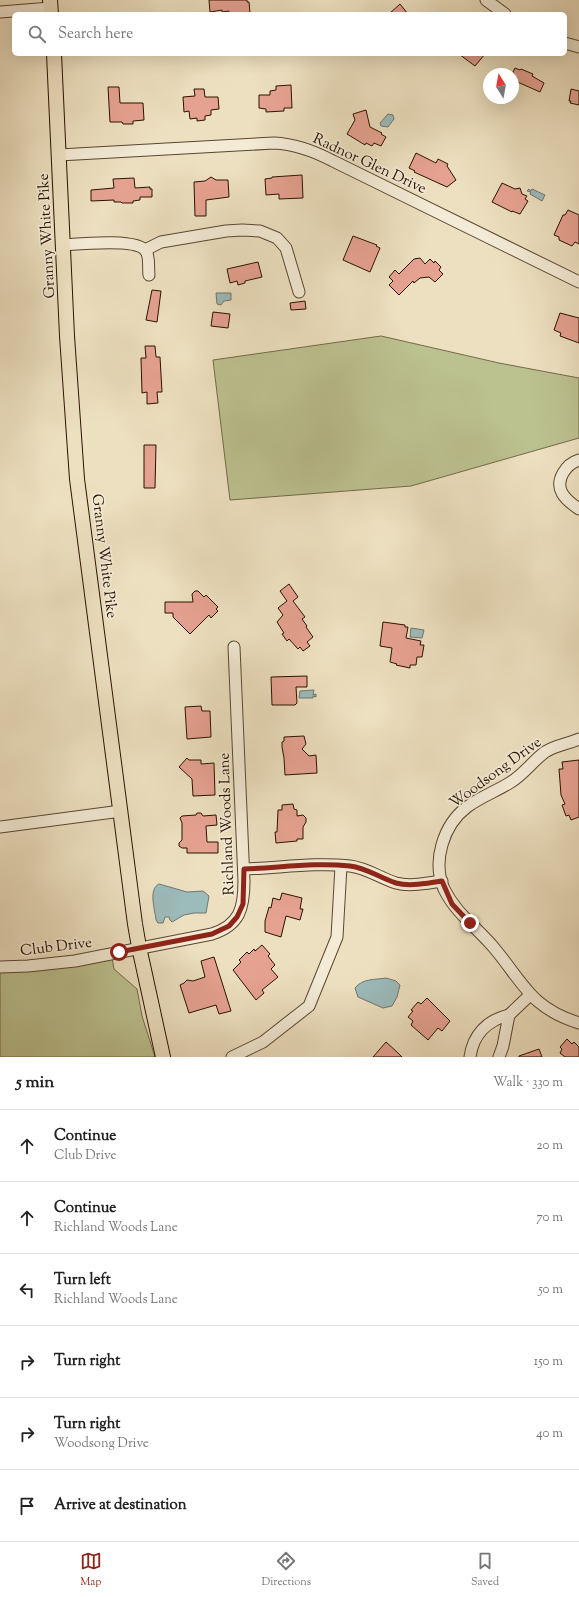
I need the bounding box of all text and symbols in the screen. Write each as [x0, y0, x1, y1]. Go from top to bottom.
search box [12, 12, 567, 56]
icon: search [26, 23, 48, 45]
text: Search here [58, 24, 133, 45]
north arrow [483, 68, 519, 104]
street label: Radnor Glen Drive [309, 129, 430, 200]
street label: Granny White Pike [34, 173, 61, 299]
street label: Granny White Pike [85, 493, 122, 620]
street label: Woodsong Drive [445, 733, 546, 814]
street label: Richland Woods Lane [215, 752, 240, 896]
route end [461, 914, 479, 932]
street label: Club Drive [19, 933, 93, 962]
route start [110, 943, 128, 961]
text: 5 min [16, 1071, 54, 1095]
text: Walk · 330 m [493, 1074, 563, 1092]
text: Continue [54, 1126, 116, 1147]
icon: ahead [16, 1135, 38, 1157]
text: 20 m [537, 1137, 563, 1155]
text: Club Drive [54, 1147, 117, 1165]
text: Continue [54, 1198, 116, 1219]
icon: ahead [16, 1207, 38, 1229]
text: 70 m [536, 1209, 563, 1227]
text: Richland Woods Lane [54, 1219, 178, 1237]
text: Turn left [54, 1270, 111, 1291]
icon: left [16, 1279, 38, 1301]
text: 50 m [538, 1281, 563, 1299]
text: Richland Woods Lane [54, 1291, 178, 1309]
icon: right [16, 1351, 38, 1373]
text: Turn right [54, 1351, 120, 1372]
text: 150 m [534, 1353, 563, 1371]
text: Turn right [54, 1414, 120, 1435]
icon: right [16, 1423, 38, 1445]
text: 40 m [536, 1425, 563, 1443]
text: Woodsong Drive [54, 1435, 149, 1453]
icon: arrive [16, 1495, 38, 1517]
text: Arrive at destination [54, 1495, 187, 1516]
tab: Map [80, 1550, 102, 1590]
tab: Directions [262, 1550, 311, 1590]
tab: Saved [471, 1550, 499, 1590]

